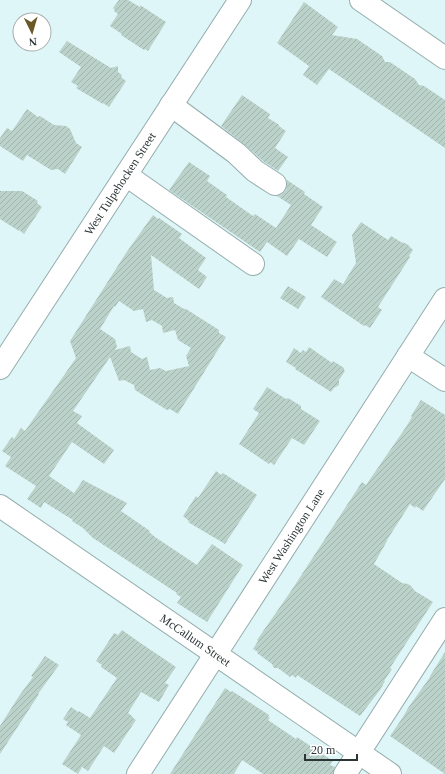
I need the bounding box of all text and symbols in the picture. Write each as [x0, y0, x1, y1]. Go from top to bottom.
north arrow [12, 12, 52, 52]
text: N [28, 36, 37, 48]
street label: West Tulpehocken Street [82, 129, 159, 238]
street label: West Washington Lane [256, 486, 328, 587]
street label: McCallum Street [157, 611, 234, 670]
scale bar [305, 736, 357, 762]
text: 20 m [311, 743, 336, 757]

